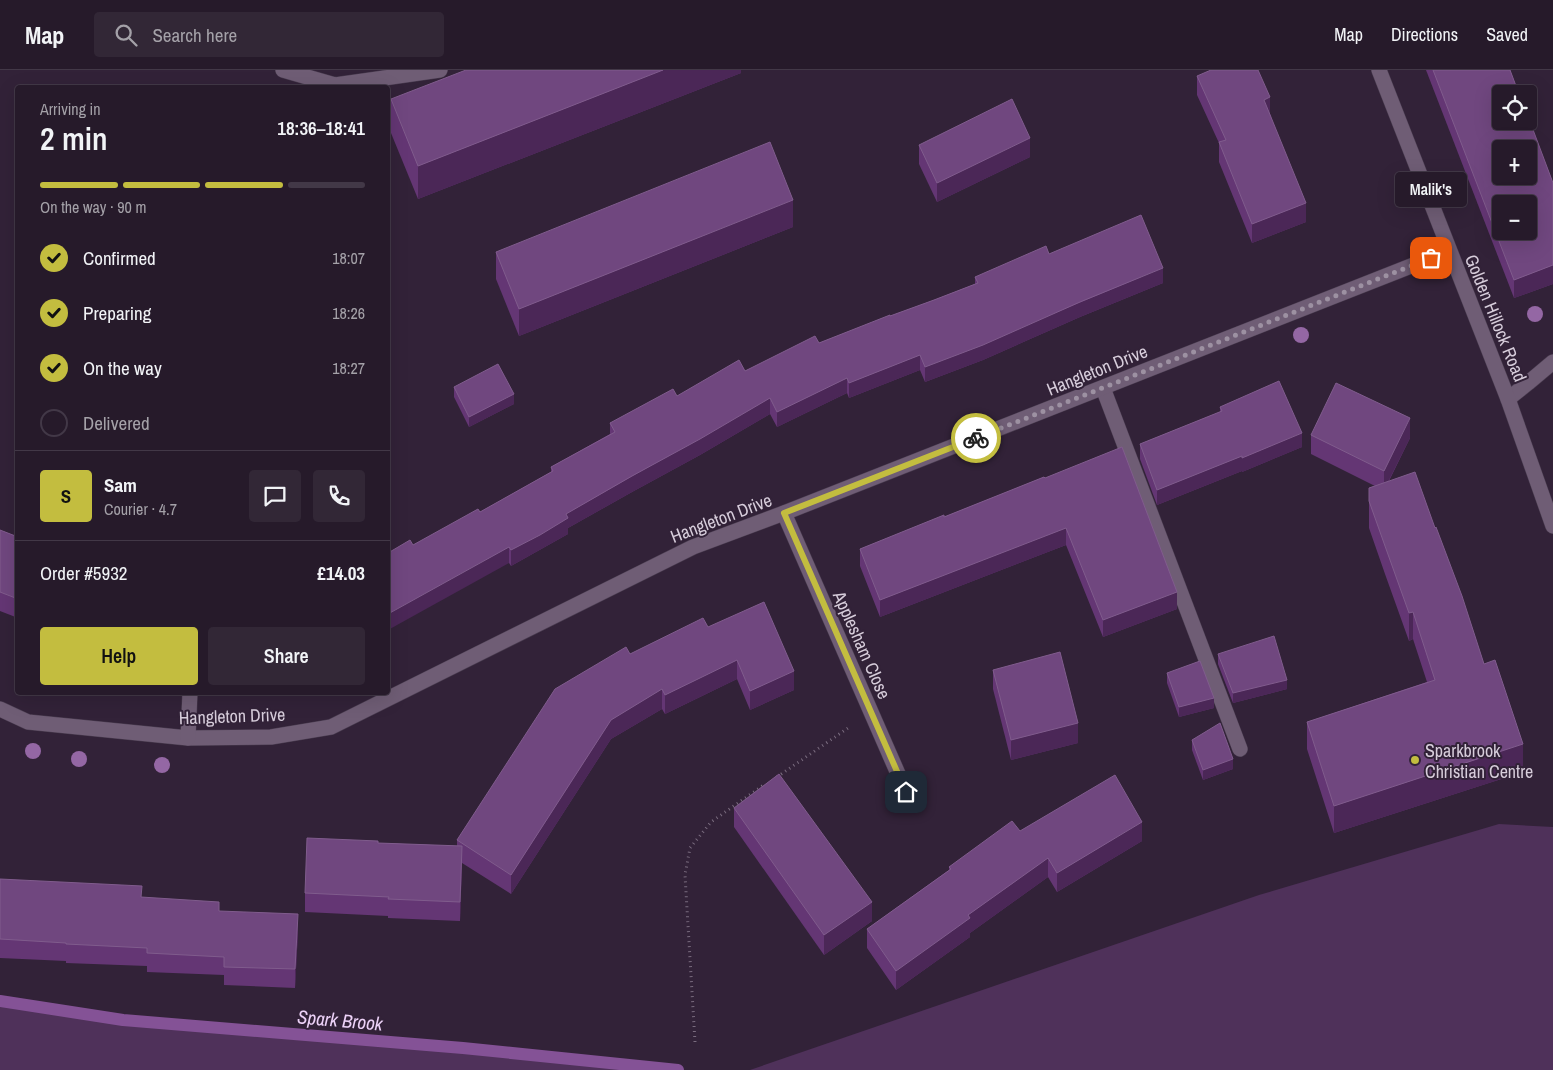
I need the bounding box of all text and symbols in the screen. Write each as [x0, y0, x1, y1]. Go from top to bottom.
search box [94, 12, 444, 57]
text: Map [25, 19, 64, 51]
icon: search [112, 21, 140, 49]
text: Search here [152, 22, 237, 48]
text: Map [1334, 22, 1363, 47]
text: Directions [1391, 22, 1458, 47]
text: Saved [1486, 22, 1528, 47]
map controls [1492, 85, 1537, 240]
button: locate [1492, 85, 1537, 130]
text: Arriving in [40, 98, 101, 120]
text: 18:36–18:41 [277, 115, 365, 141]
text: 2 min [40, 117, 108, 160]
button: + [1492, 140, 1537, 185]
callout: Malik's [1395, 173, 1467, 208]
text: Malik's [1410, 178, 1452, 200]
button: − [1492, 195, 1537, 240]
text: On the way · 90 m [40, 196, 146, 218]
pin [1410, 237, 1452, 279]
icon: check [40, 244, 68, 272]
icon: bag [1417, 244, 1445, 272]
text: Confirmed [83, 245, 156, 271]
text: 18:07 [332, 247, 365, 269]
street label: Golden Hillock Road [1459, 251, 1533, 385]
icon: check [40, 299, 68, 327]
text: Preparing [83, 300, 151, 326]
text: 18:26 [332, 302, 365, 324]
street label: Hangleton Drive [1043, 338, 1151, 402]
icon: check [40, 354, 68, 382]
text: On the way [83, 355, 162, 381]
text: 18:27 [332, 357, 365, 379]
text: Delivered [83, 410, 150, 436]
courier [951, 413, 1001, 463]
icon: bike [962, 424, 990, 452]
button: chat [249, 470, 301, 522]
button: phone [313, 470, 365, 522]
text: Sam [104, 472, 137, 498]
text: S [61, 483, 71, 509]
street label: Hangleton Drive [667, 487, 775, 549]
text: Courier · 4.7 [104, 498, 177, 520]
text: Order #5932 [40, 560, 127, 586]
text: £14.03 [317, 560, 365, 586]
street label: Applesham Close [827, 586, 897, 703]
button: Help [40, 627, 198, 685]
button: Share [208, 627, 365, 685]
street label: Hangleton Drive [178, 702, 286, 730]
place label: Sparkbrook Christian Centre [1425, 738, 1533, 784]
marker: Sparkbrook Christian Centre [1409, 754, 1421, 766]
pin [885, 771, 927, 813]
icon: home [892, 778, 920, 806]
water label: Spark Brook [296, 1003, 385, 1037]

